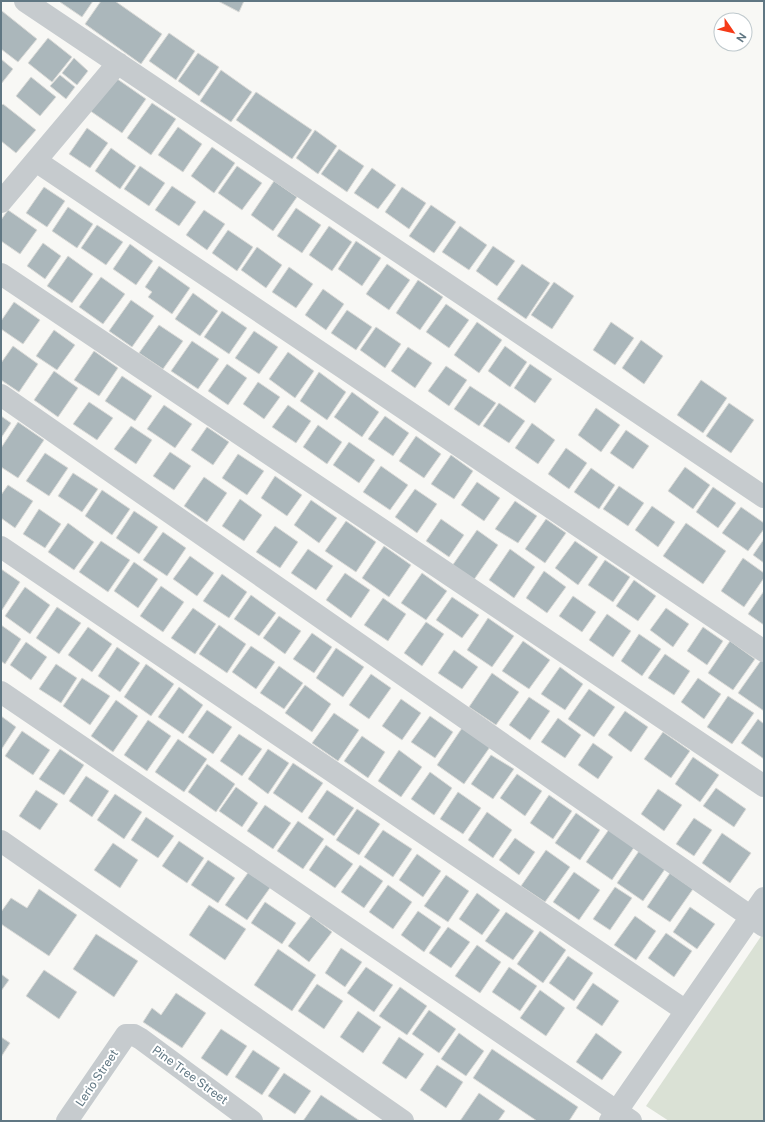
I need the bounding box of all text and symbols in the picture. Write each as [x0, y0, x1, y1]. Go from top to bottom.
north arrow [713, 12, 753, 52]
text: N [734, 31, 749, 45]
street label: Pine Tree Street [149, 1043, 231, 1107]
street label: Lerio Street [73, 1047, 121, 1109]

